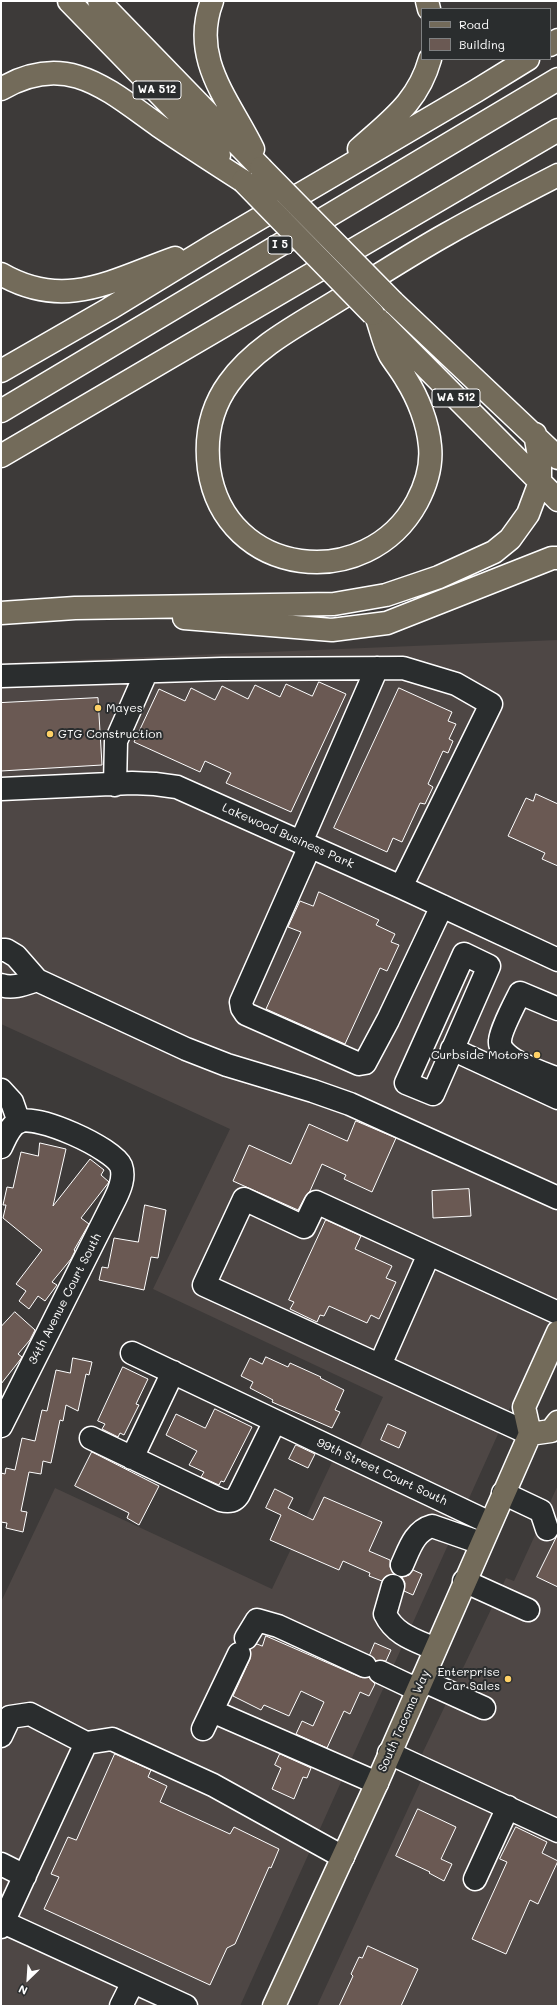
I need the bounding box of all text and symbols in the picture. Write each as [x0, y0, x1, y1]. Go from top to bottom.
legend [421, 8, 551, 60]
text: Road [459, 16, 489, 32]
text: Building [459, 36, 505, 52]
road number: WA 512 [133, 81, 181, 99]
road number: I 5 [268, 236, 292, 254]
road number: WA 512 [432, 389, 480, 407]
place label: Mayes [106, 701, 143, 715]
marker: Mayes [93, 703, 103, 713]
place label: GTG Construction [58, 727, 162, 741]
marker: GTG Construction [45, 729, 55, 739]
street label: Lakewood Business Park [220, 800, 356, 872]
place label: Curbside Motors [431, 1048, 529, 1062]
marker: Curbside Motors [532, 1050, 542, 1060]
street label: 34th Avenue Court South [26, 1231, 104, 1367]
street label: 99th Street Court South [315, 1435, 449, 1509]
place label: Enterprise Car Sales [437, 1665, 500, 1693]
street label: South Tacoma Way [375, 1668, 433, 1774]
marker: Enterprise Car Sales [503, 1674, 513, 1684]
north arrow [8, 1959, 48, 1999]
text: N [16, 1982, 30, 1999]

